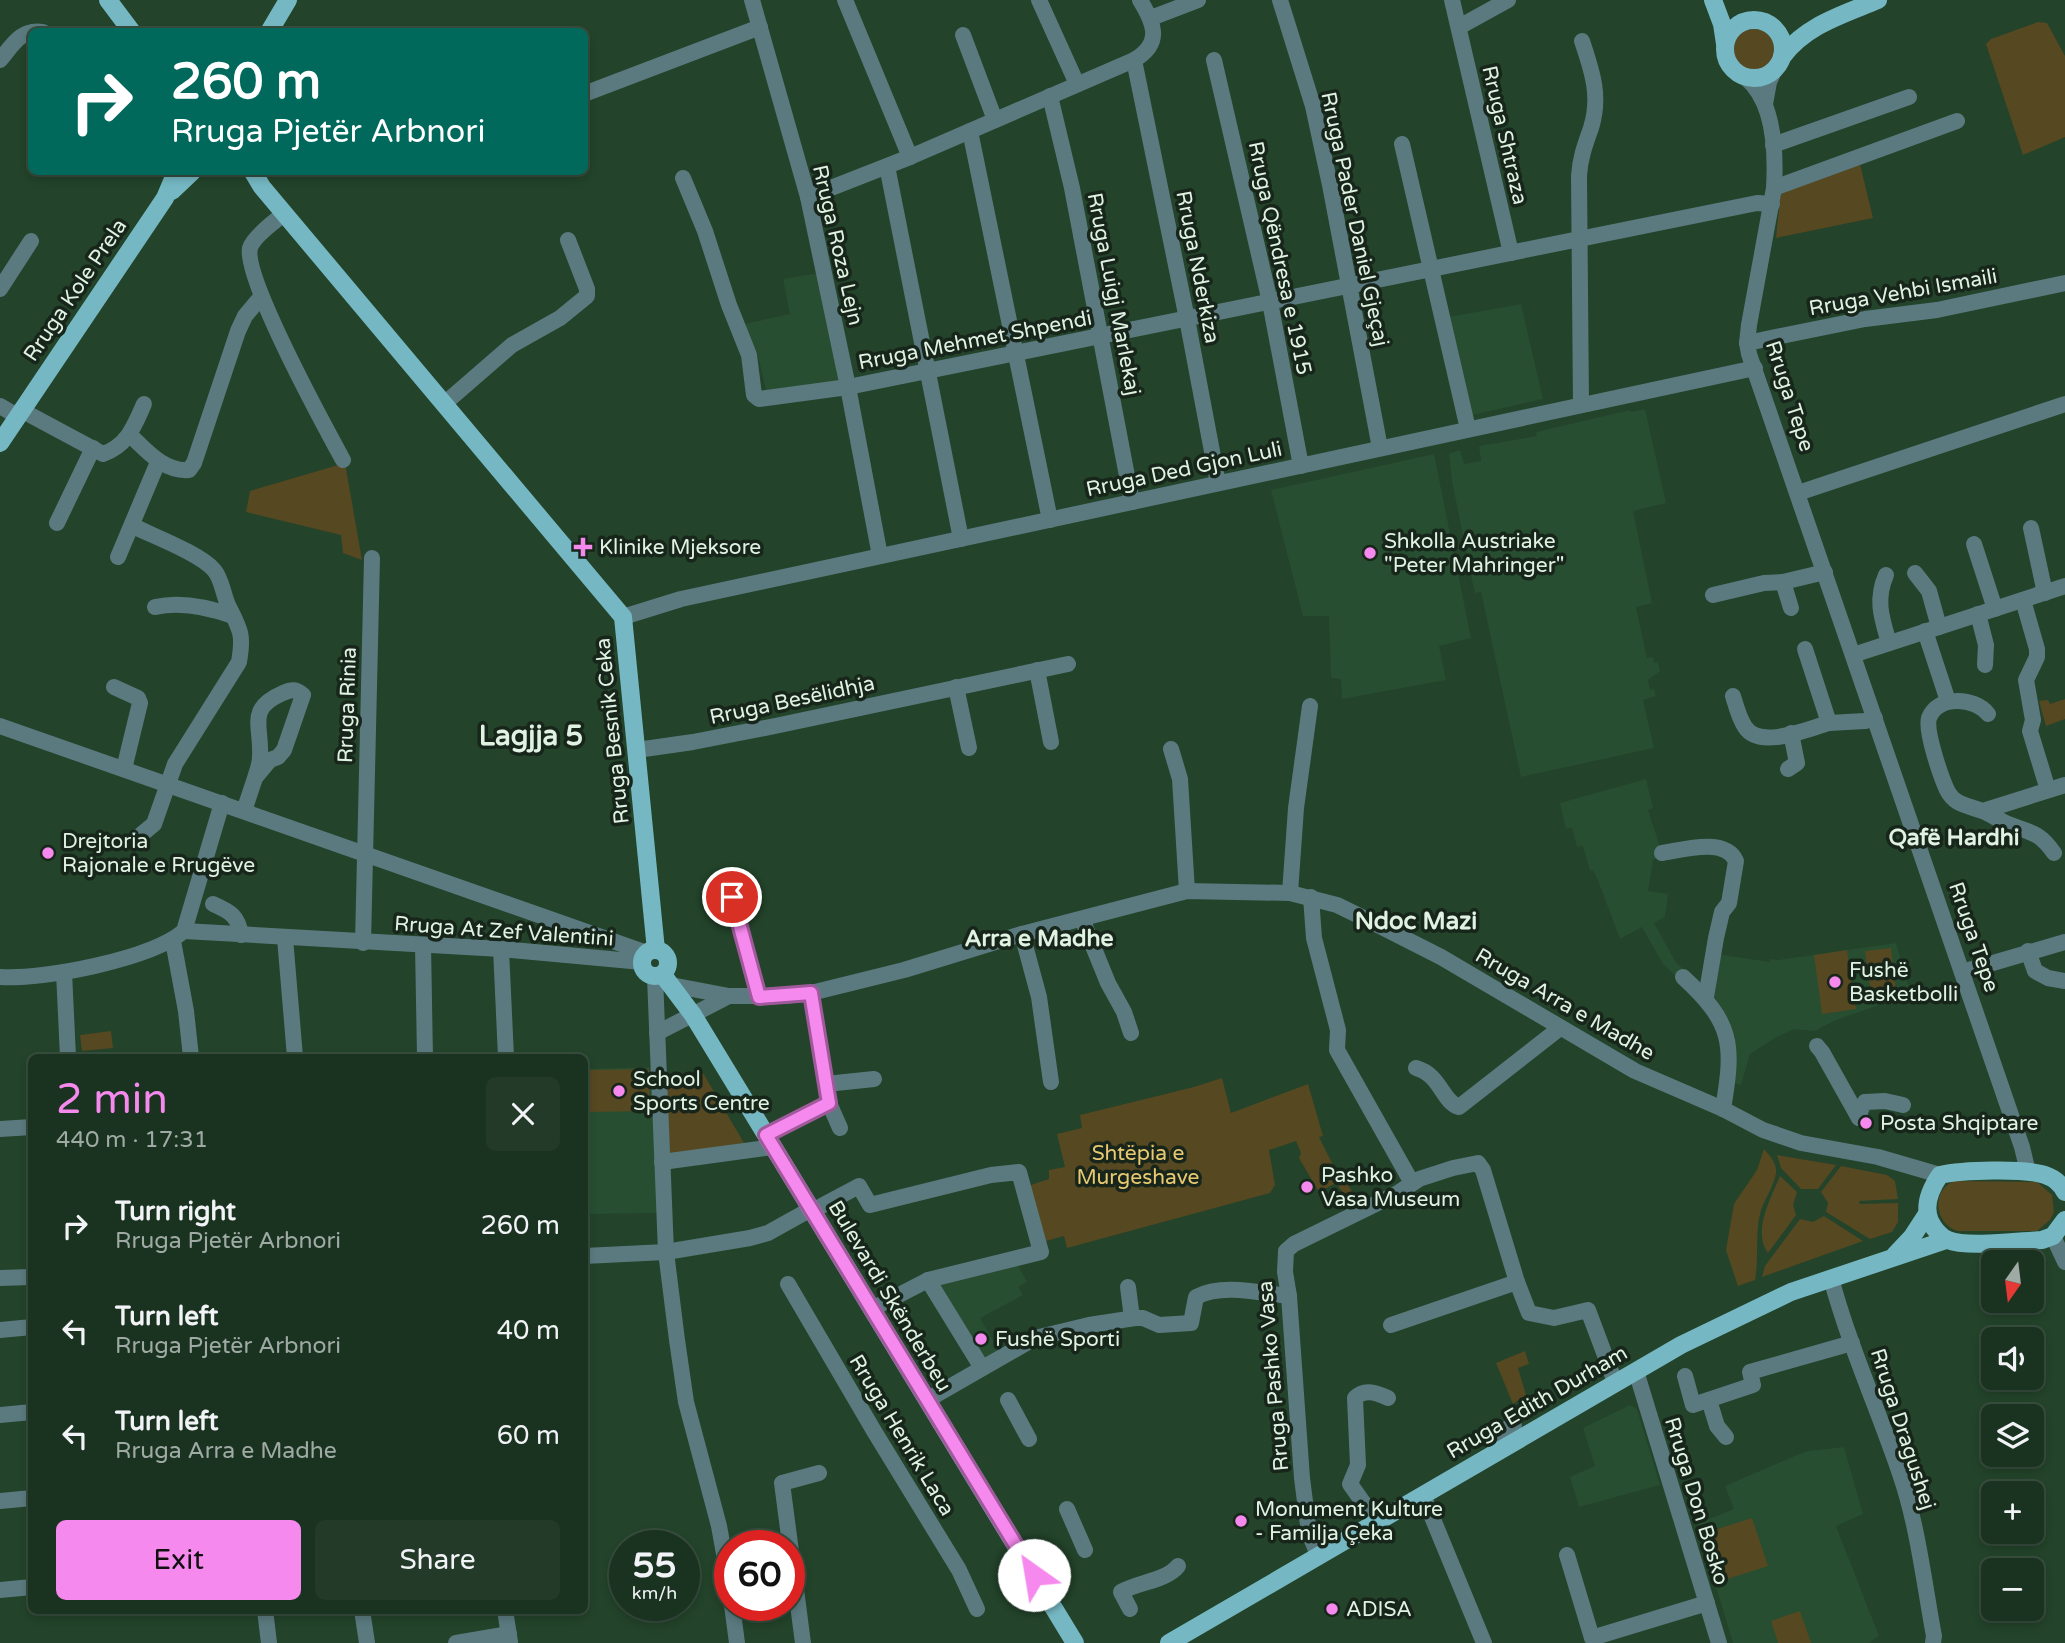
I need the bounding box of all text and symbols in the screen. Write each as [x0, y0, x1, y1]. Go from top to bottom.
text: 260 m [171, 53, 321, 112]
icon: right [56, 56, 147, 147]
street label: Rruga Shtraza [1476, 63, 1533, 207]
street label: Rruga Pader Daniel Gjeçaj [1315, 89, 1394, 349]
text: Rruga Pjetër Arbnori [171, 113, 486, 151]
street label: Rruga Qëndresa e 1915 [1243, 139, 1316, 377]
street label: Rruga Roza Lejn [807, 162, 868, 328]
street label: Rruga Nderkiza [1170, 189, 1225, 346]
street label: Rruga Luigj Marlekaj [1082, 191, 1145, 398]
street label: Rruga Kole Prela [19, 214, 132, 366]
street label: Rruga Vehbi Ismaili [1807, 264, 1999, 321]
street label: Rruga Mehmet Shpendi [856, 306, 1094, 375]
street label: Rruga Tepe [1760, 338, 1819, 455]
street label: Rruga Ded Gjon Luli [1084, 436, 1284, 502]
place label: Shkolla Austriake "Peter Mahringer" [1384, 529, 1564, 578]
place label: Klinike Mjeksore [599, 535, 761, 560]
marker: Klinike Mjeksore [573, 537, 593, 557]
marker: Shkolla Austriake "Peter Mahringer" [1362, 545, 1378, 561]
street label: Rruga Besnik Ceka [590, 637, 635, 825]
street label: Rruga Rinia [333, 646, 362, 764]
street label: Rruga Besëlidhja [707, 671, 877, 730]
district label: Lagjja 5 [479, 719, 583, 753]
district label: Qafë Hardhi [1888, 824, 2020, 852]
place label: Drejtoria Rajonale e Rrugëve [62, 829, 255, 878]
marker: Drejtoria Rajonale e Rrugëve [40, 845, 56, 861]
pin [702, 867, 762, 927]
icon: arrive [713, 878, 751, 916]
street label: Rruga Tepe [1943, 879, 2004, 996]
district label: Ndoc Mazi [1355, 907, 1477, 936]
street label: Rruga At Zef Valentini [393, 911, 615, 952]
district label: Arra e Madhe [964, 925, 1114, 953]
street label: Rruga Arra e Madhe [1471, 943, 1659, 1066]
place label: Fushë Basketbolli [1849, 958, 1958, 1007]
marker: Fushë Basketbolli [1827, 974, 1843, 990]
place label: School Sports Centre [633, 1067, 770, 1116]
text: 2 min [56, 1074, 168, 1125]
button: close [486, 1077, 560, 1151]
marker: School Sports Centre [611, 1083, 627, 1099]
place label: Posta Shqiptare [1880, 1111, 2039, 1136]
marker: Posta Shqiptare [1858, 1115, 1874, 1131]
text: 440 m · 17:31 [56, 1126, 208, 1154]
park label: Shtëpia e Murgeshave [1076, 1141, 1200, 1190]
place label: Pashko Vasa Museum [1321, 1163, 1460, 1212]
marker: Pashko Vasa Museum [1299, 1179, 1315, 1195]
text: Turn right [115, 1196, 236, 1227]
street label: Bulevardi Skënderbeu [823, 1196, 957, 1396]
icon: right [56, 1207, 94, 1245]
text: 260 m [480, 1210, 560, 1241]
text: Rruga Pjetër Arbnori [115, 1227, 341, 1255]
north arrow [1981, 1250, 2044, 1312]
map controls [1981, 1250, 2044, 1621]
street label: Rruga Pashko Vasa [1253, 1280, 1294, 1472]
text: Turn left [115, 1301, 218, 1332]
icon: left [56, 1312, 94, 1350]
text: 40 m [497, 1315, 560, 1346]
place label: Fushë Sporti [995, 1327, 1120, 1352]
button: sound [1981, 1327, 2044, 1390]
marker: Fushë Sporti [973, 1331, 989, 1347]
text: Rruga Pjetër Arbnori [115, 1332, 341, 1360]
street label: Rruga Edith Durham [1442, 1340, 1632, 1464]
street label: Rruga Dragushej [1865, 1345, 1940, 1513]
street label: Rruga Henrik Laca [844, 1350, 960, 1520]
button: layers [1981, 1404, 2044, 1467]
text: Turn left [115, 1406, 218, 1437]
street label: Rruga Don Bosko [1659, 1414, 1734, 1588]
icon: left [56, 1417, 94, 1455]
text: 60 m [497, 1420, 560, 1451]
text: Rruga Arra e Madhe [115, 1437, 337, 1465]
button: + [1981, 1481, 2044, 1544]
place label: Monument Kulture - Familja Çeka [1255, 1497, 1443, 1546]
marker: Monument Kulture - Familja Çeka [1233, 1513, 1249, 1529]
button: Exit [56, 1520, 301, 1600]
button: Share [315, 1520, 560, 1600]
speed limit sign: 60 [714, 1530, 805, 1621]
position arrow [997, 1538, 1071, 1612]
text: 55 [633, 1545, 676, 1587]
button: − [1981, 1558, 2044, 1621]
text: km/h [632, 1582, 677, 1604]
place label: ADISA [1346, 1597, 1412, 1622]
marker: ADISA [1324, 1601, 1340, 1617]

